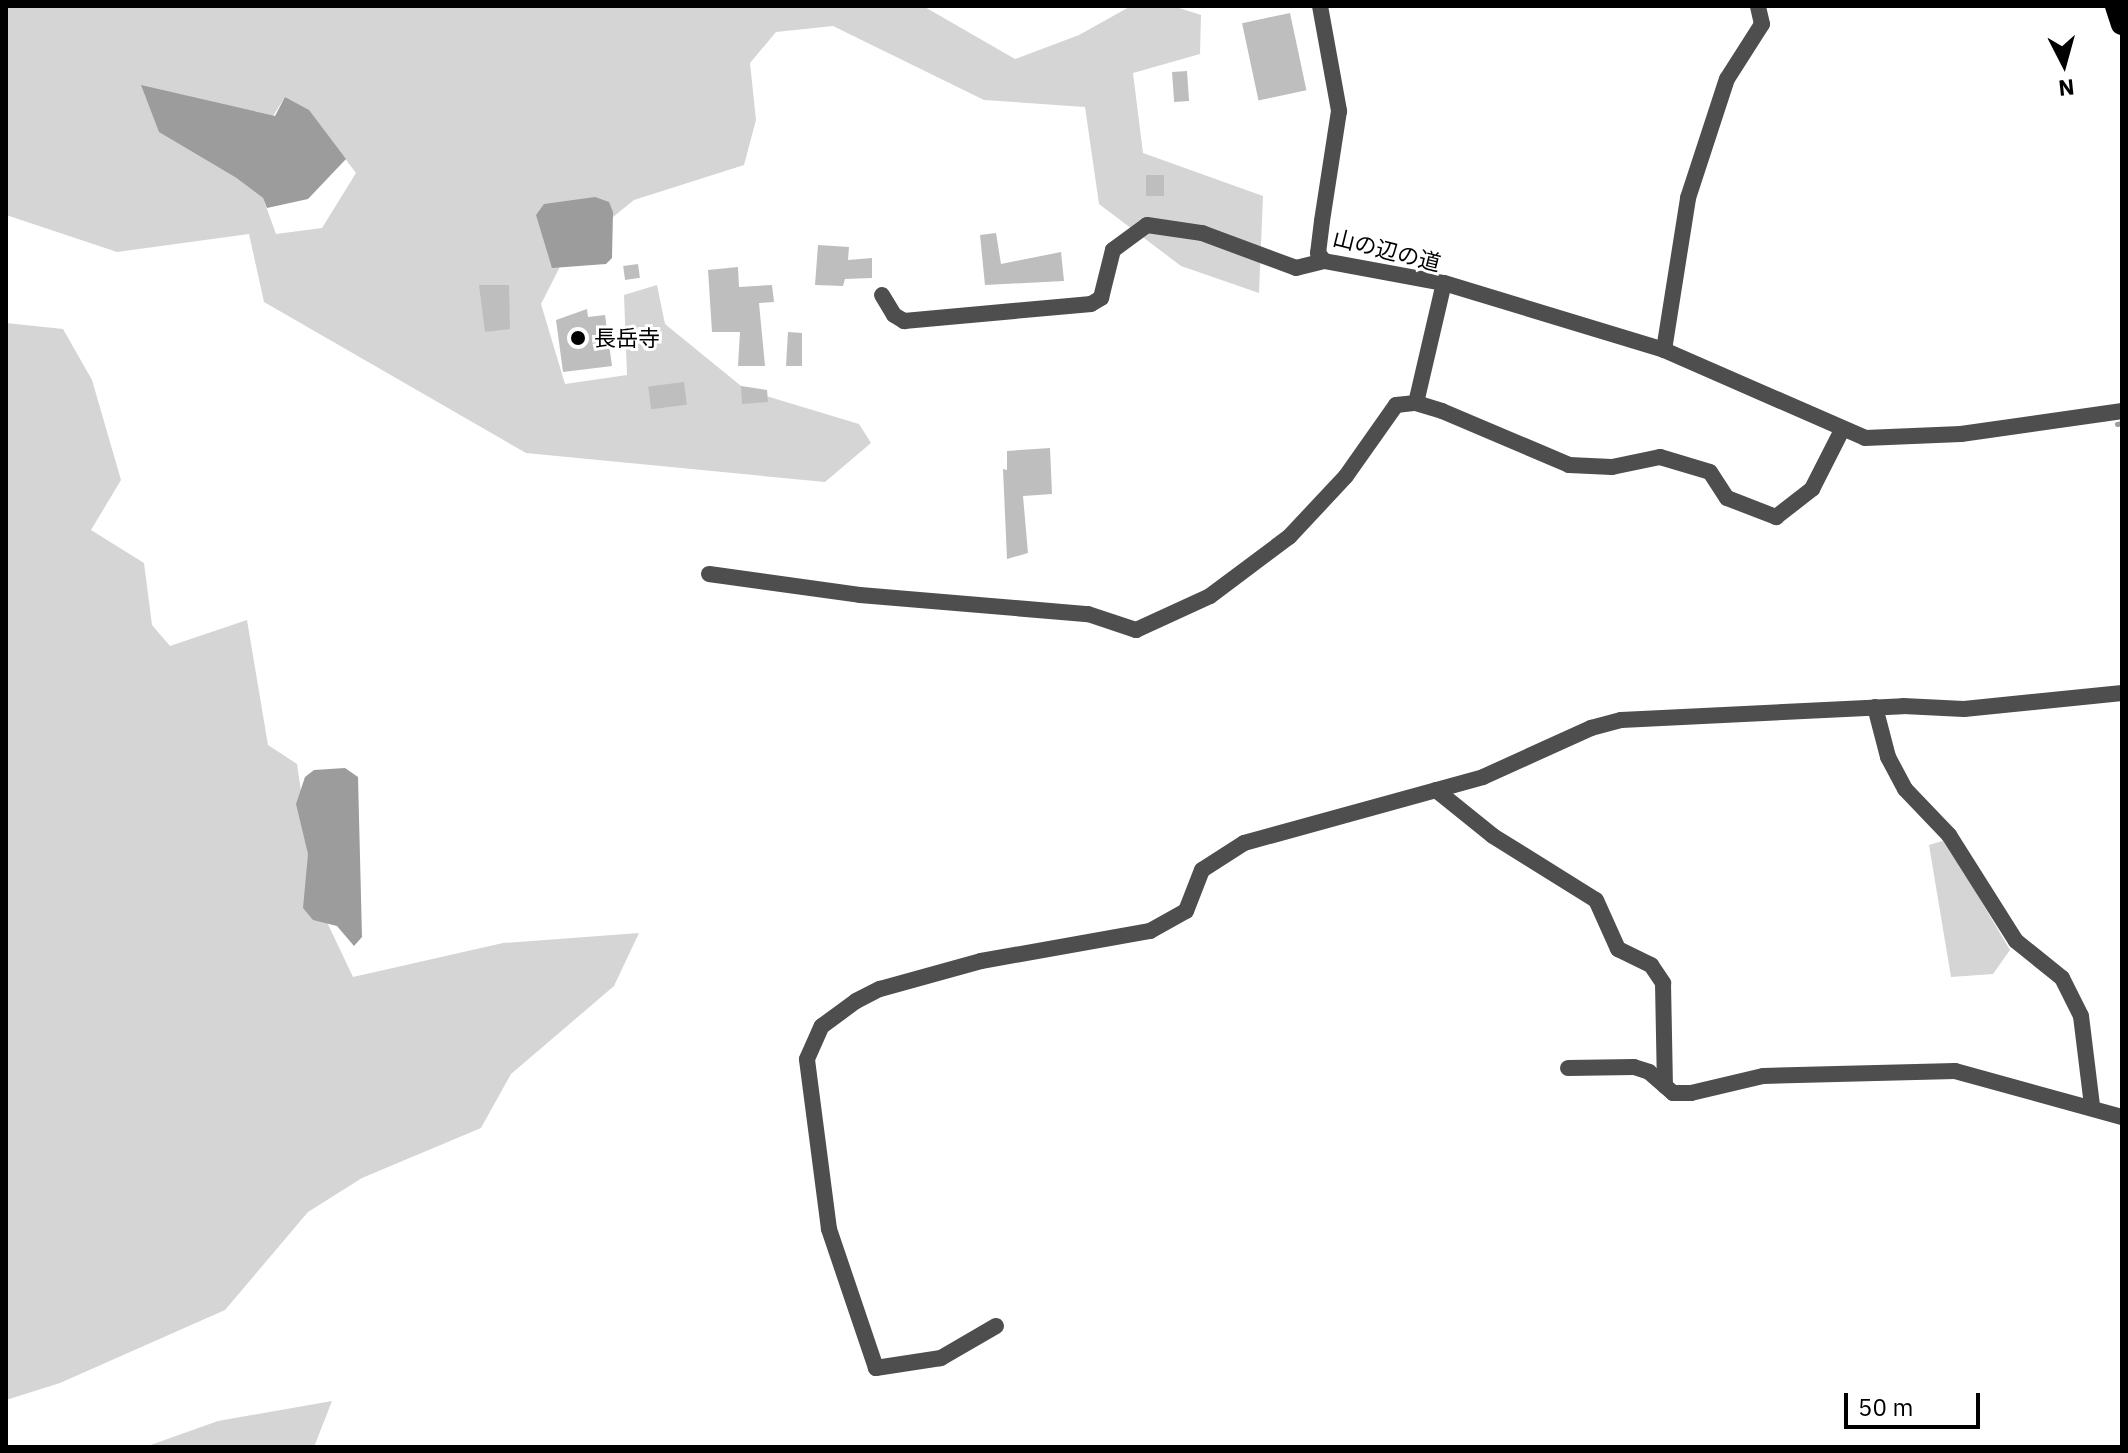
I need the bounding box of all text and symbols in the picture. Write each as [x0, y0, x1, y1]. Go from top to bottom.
north arrow [2024, 24, 2104, 104]
text: N [2057, 73, 2076, 104]
street label: 山の辺の道 [1330, 224, 1444, 276]
place label: 長岳寺 [594, 325, 660, 351]
marker: 長岳寺 [569, 329, 587, 347]
scale bar [1848, 1377, 1984, 1427]
text: 50 m [1858, 1391, 1913, 1423]

